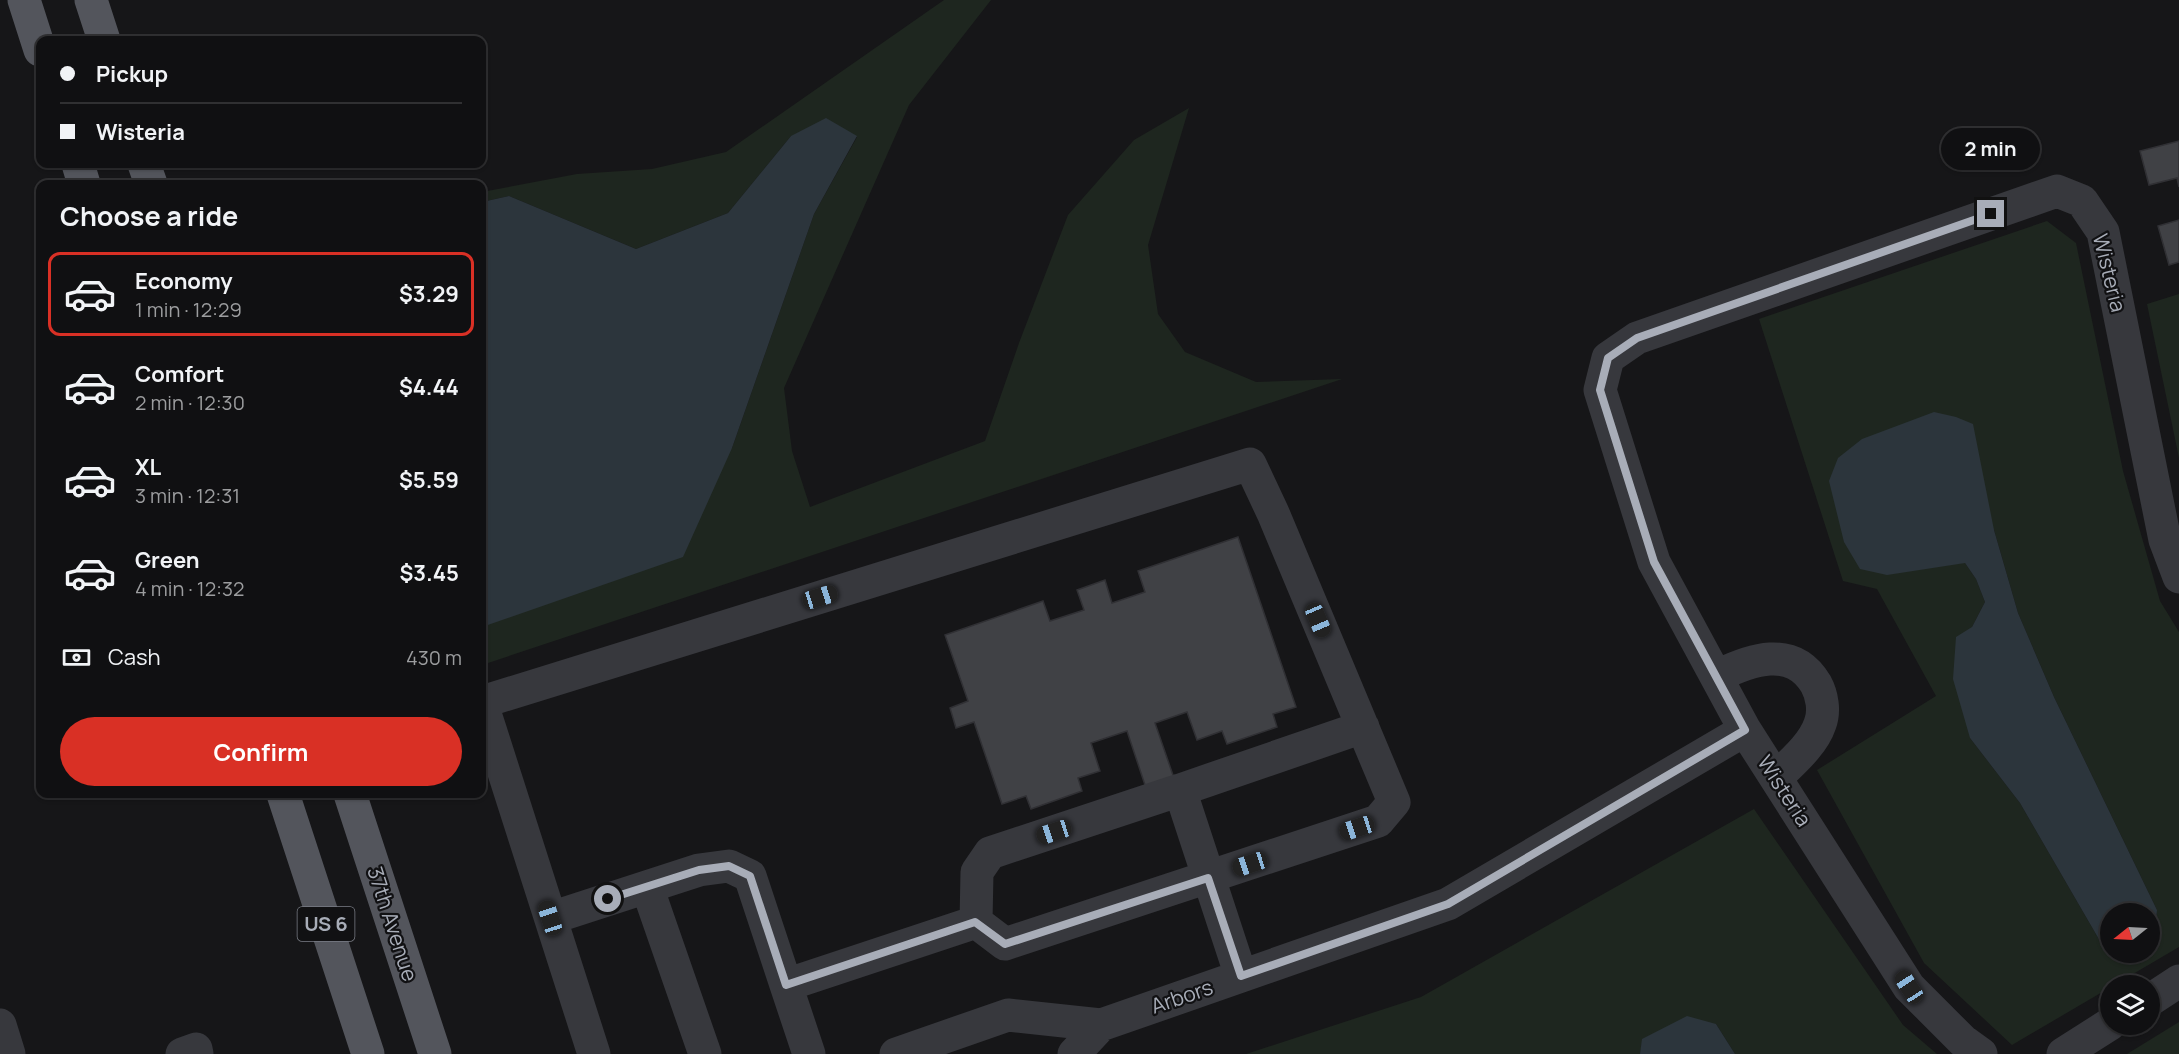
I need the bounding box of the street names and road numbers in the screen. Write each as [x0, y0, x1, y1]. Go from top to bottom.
street label: Wisteria [2087, 231, 2133, 315]
street label: Wisteria [1751, 749, 1818, 831]
street label: 37th Avenue [361, 863, 425, 985]
road number: US 6 [298, 907, 354, 941]
street label: Arbors [1147, 972, 1216, 1020]

